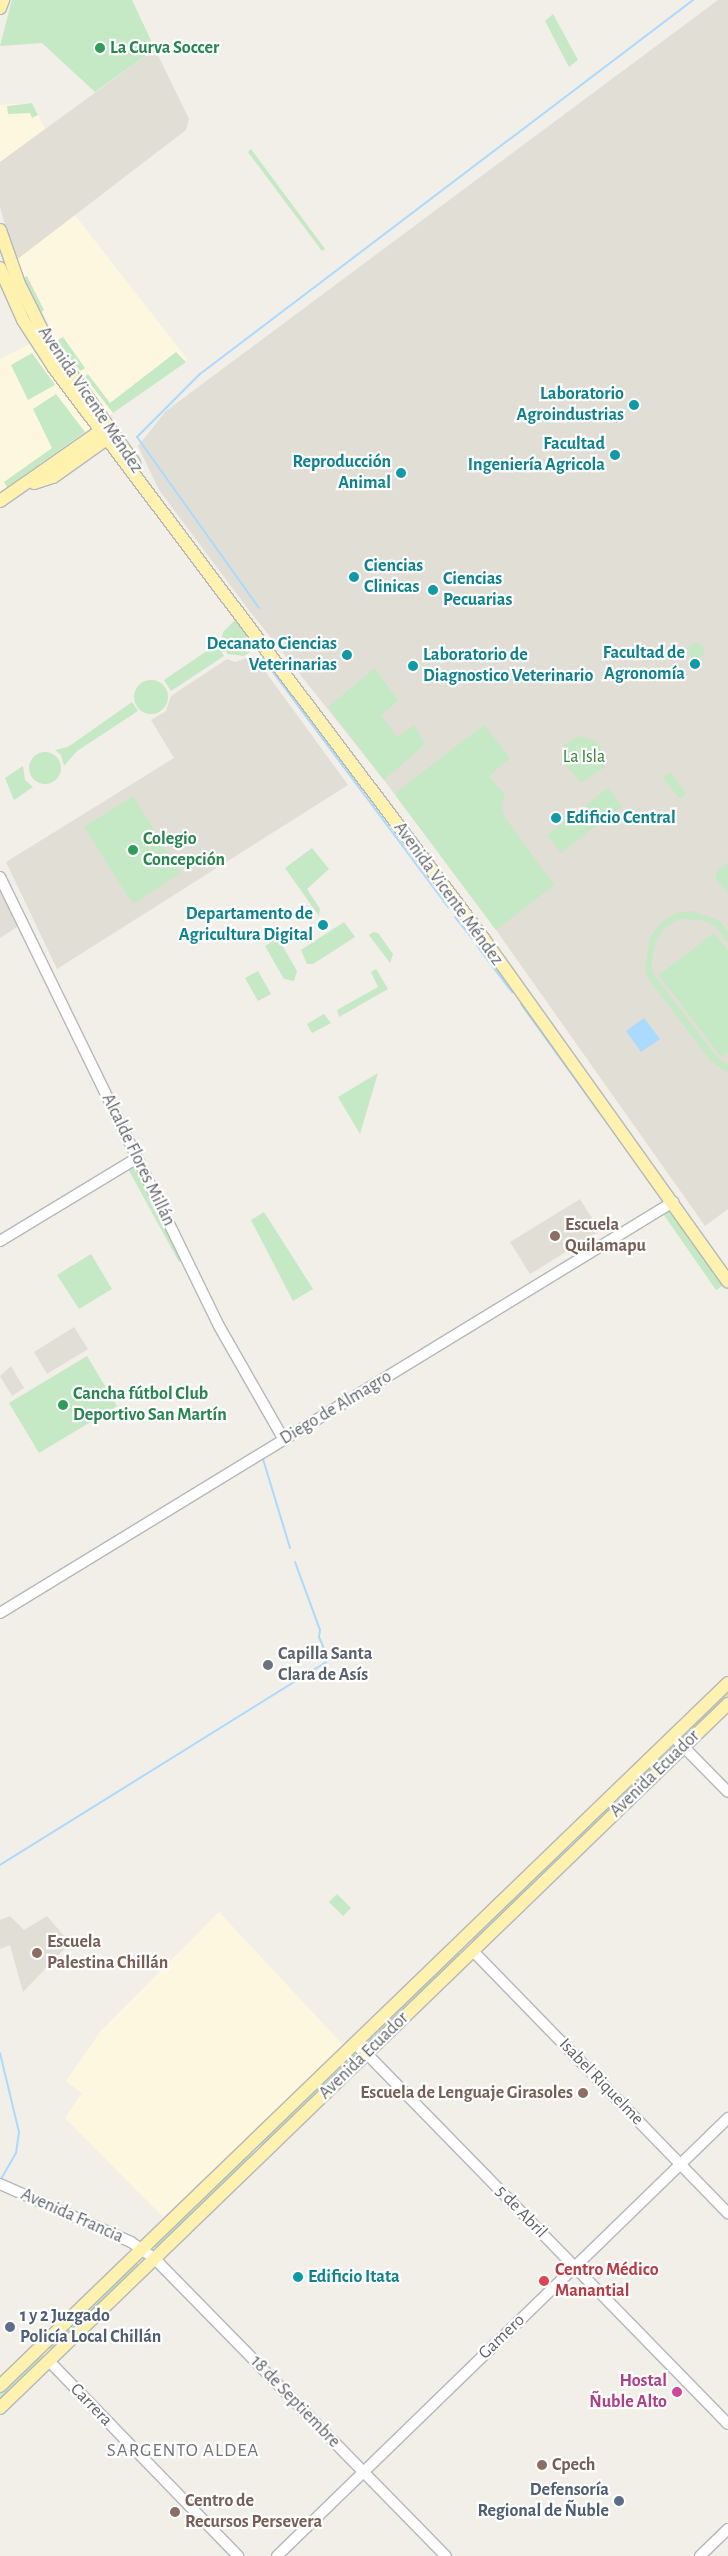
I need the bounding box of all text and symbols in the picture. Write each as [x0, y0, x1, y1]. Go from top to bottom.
place label: La Curva Soccer [110, 37, 219, 59]
marker: La Curva Soccer [94, 42, 106, 54]
street label: Avenida Vicente Méndez [33, 323, 147, 477]
place label: Laboratorio Agroindustrias [516, 384, 624, 426]
marker: Laboratorio Agroindustrias [628, 399, 640, 411]
place label: Facultad Ingeniería Agricola [468, 434, 605, 476]
marker: Facultad Ingeniería Agricola [609, 449, 621, 461]
place label: Reproducción Animal [292, 452, 391, 494]
marker: Reproducción Animal [395, 467, 407, 479]
place label: Ciencias Clinicas [364, 556, 423, 598]
place label: Ciencias Pecuarias [443, 569, 512, 612]
marker: Ciencias Clinicas [348, 571, 360, 583]
marker: Ciencias Pecuarias [427, 584, 439, 596]
place label: Decanato Ciencias Veterinarias [207, 634, 337, 676]
place label: Facultad de Agronomía [603, 643, 685, 686]
place label: Laboratorio de Diagnostico Veterinario [423, 645, 593, 688]
marker: Decanato Ciencias Veterinarias [341, 649, 353, 661]
marker: Facultad de Agronomía [689, 658, 701, 670]
marker: Laboratorio de Diagnostico Veterinario [407, 660, 419, 672]
park label: La Isla [563, 746, 605, 768]
place label: Edificio Central [566, 807, 676, 829]
marker: Edificio Central [550, 812, 562, 824]
street label: Avenida Vicente Méndez [389, 818, 507, 970]
place label: Colegio Concepción [143, 829, 225, 872]
marker: Colegio Concepción [127, 844, 139, 856]
place label: Departamento de Agricultura Digital [179, 904, 313, 946]
marker: Departamento de Agricultura Digital [317, 919, 329, 931]
street label: Alcalde Flores Millán [97, 1090, 179, 1230]
place label: Escuela Quilamapu [565, 1215, 646, 1258]
marker: Escuela Quilamapu [549, 1230, 561, 1242]
street label: Diego de Almagro [276, 1366, 396, 1450]
place label: Cancha fútbol Club Deportivo San Martín [73, 1384, 227, 1426]
marker: Cancha fútbol Club Deportivo San Martín [57, 1399, 69, 1411]
place label: Capilla Santa Clara de Asís [278, 1644, 372, 1686]
marker: Capilla Santa Clara de Asís [262, 1659, 274, 1671]
street label: Avenida Ecuador [606, 1726, 704, 1822]
place label: Escuela Palestina Chillán [47, 1932, 168, 1975]
marker: Escuela Palestina Chillán [31, 1947, 43, 1959]
street label: Avenida Ecuador [315, 2008, 413, 2104]
street label: Isabel Riquelme [554, 2034, 648, 2130]
place label: Escuela de Lenguaje Girasoles [360, 2082, 573, 2104]
marker: Escuela de Lenguaje Girasoles [577, 2087, 589, 2099]
street label: 5 de Abril [491, 2181, 551, 2243]
street label: Avenida Francia [17, 2184, 127, 2248]
place label: Centro Médico Manantial [555, 2260, 659, 2302]
place label: Edificio Itata [308, 2266, 400, 2288]
marker: Edificio Itata [292, 2271, 304, 2283]
marker: Centro Médico Manantial [537, 2274, 551, 2288]
place label: 1 y 2 Juzgado Policía Local Chillán [20, 2306, 161, 2348]
street label: Gamero [474, 2310, 530, 2364]
marker: 1 y 2 Juzgado Policía Local Chillán [4, 2321, 16, 2333]
street label: 18 de Septiembre [246, 2351, 344, 2453]
place label: Hostal Ñuble Alto [589, 2371, 667, 2414]
street label: Carrera [65, 2379, 117, 2431]
marker: Hostal Ñuble Alto [671, 2386, 683, 2398]
district label: SARGENTO ALDEA [105, 2440, 261, 2462]
place label: Cpech [552, 2454, 595, 2476]
marker: Cpech [536, 2459, 548, 2471]
place label: Defensoría Regional de Ñuble [477, 2480, 609, 2522]
place label: Centro de Recursos Persevera [185, 2491, 322, 2534]
marker: Defensoría Regional de Ñuble [613, 2495, 625, 2507]
marker: Centro de Recursos Persevera [169, 2506, 181, 2518]

